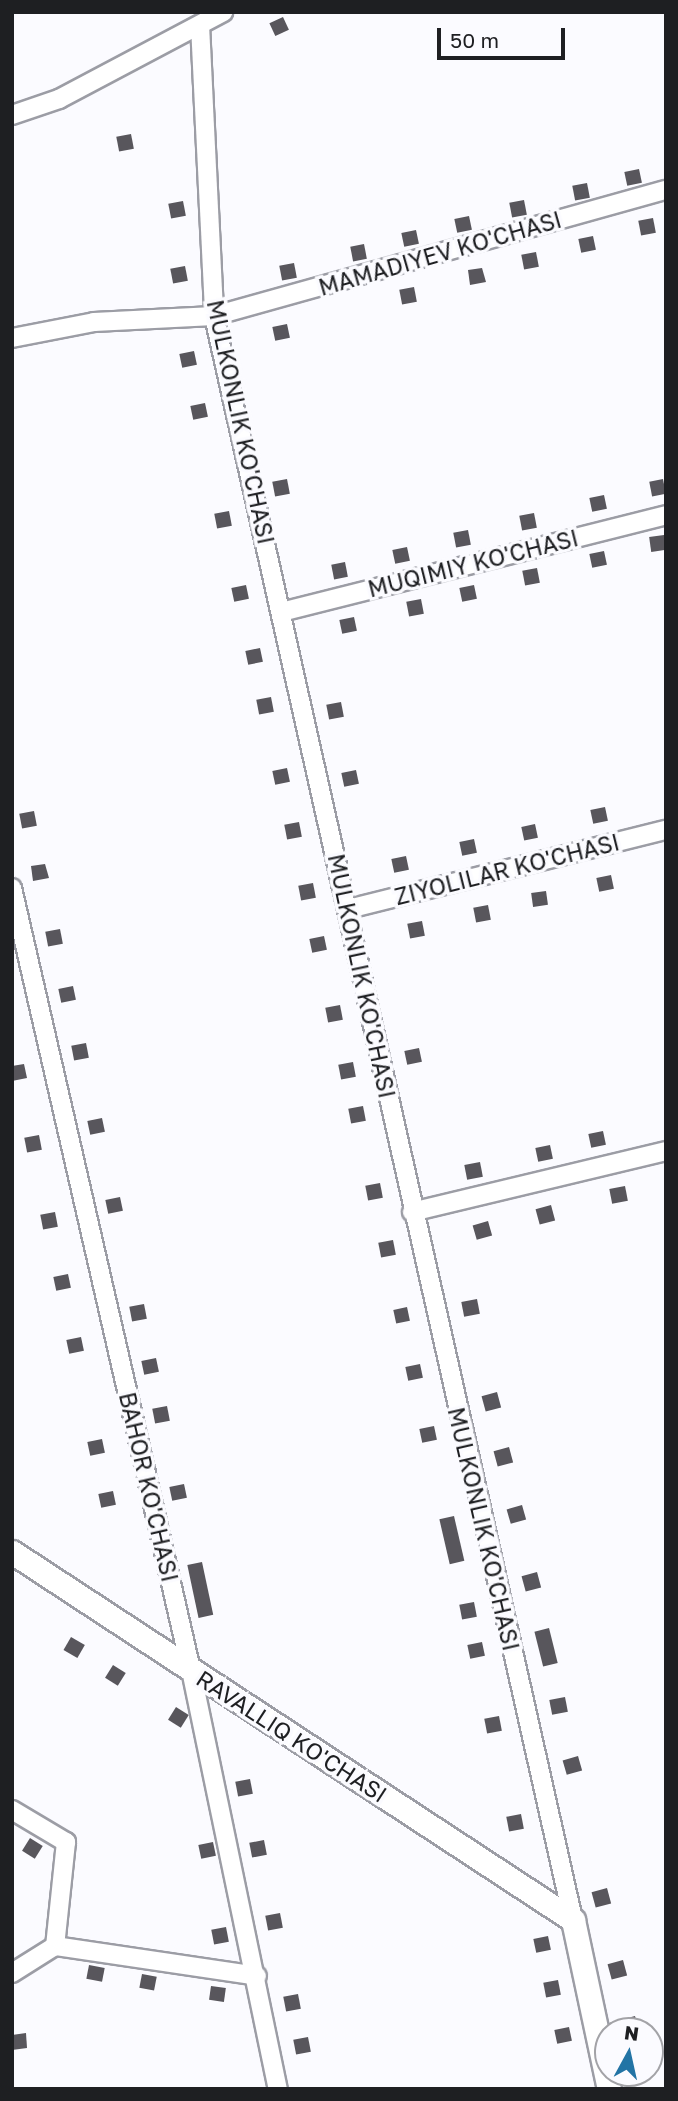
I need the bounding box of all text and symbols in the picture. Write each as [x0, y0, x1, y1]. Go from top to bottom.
scale bar [440, 14, 568, 58]
text: 50 m [450, 27, 499, 53]
street label: MAMADIYEV KO'CHASI [315, 205, 565, 301]
street label: MULKONLIK KO'CHASI [202, 297, 280, 547]
street label: MUQIMIY KO'CHASI [365, 523, 581, 603]
street label: ZIYOLILAR KO'CHASI [392, 828, 622, 910]
street label: MULKONLIK KO'CHASI [323, 851, 401, 1101]
street label: BAHOR KO'CHASI [114, 1389, 184, 1585]
street label: MULKONLIK KO'CHASI [443, 1404, 525, 1654]
street label: RAVALLIQ KO'CHASI [192, 1664, 392, 1808]
north arrow [594, 2017, 664, 2087]
text: N [623, 2020, 640, 2045]

